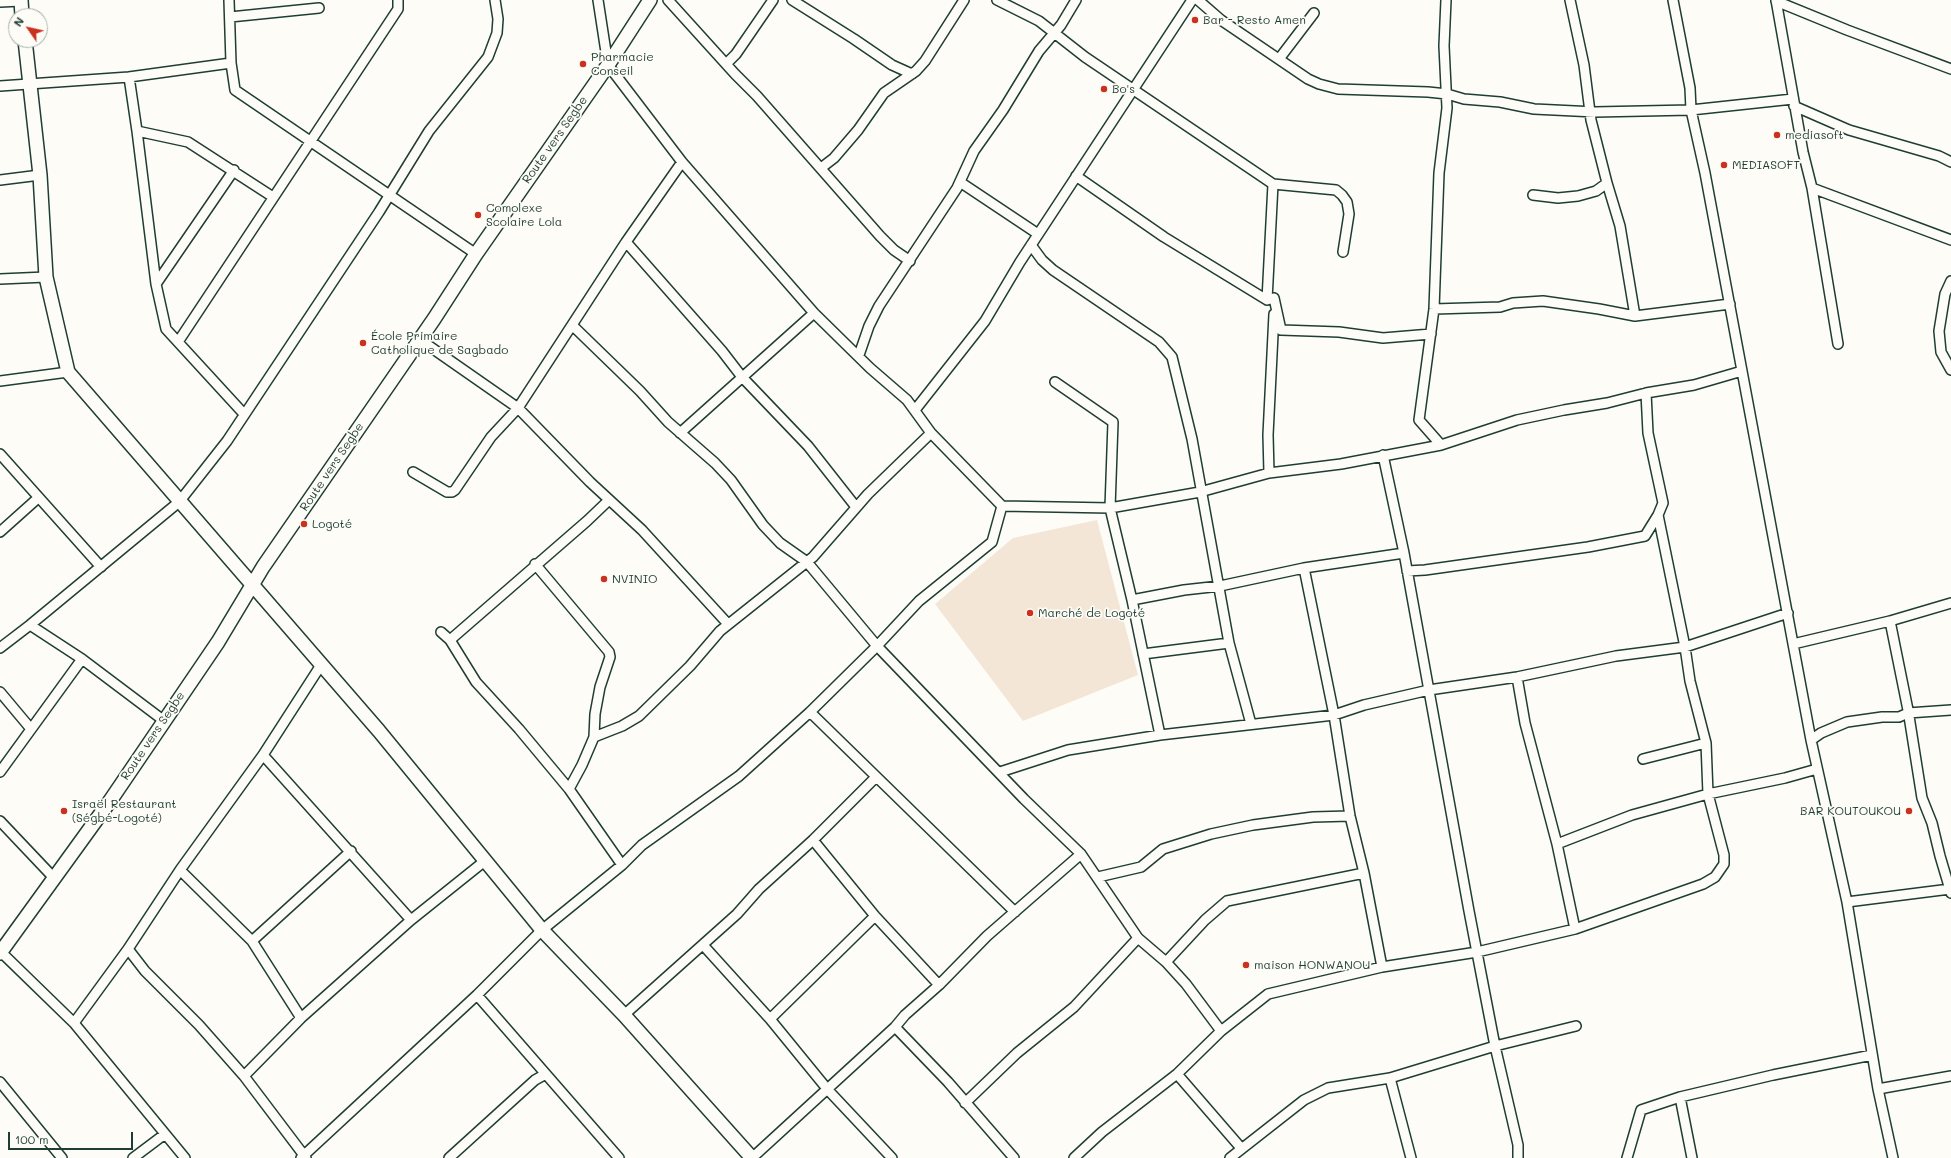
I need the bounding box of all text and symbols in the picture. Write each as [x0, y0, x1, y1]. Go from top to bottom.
north arrow [8, 8, 48, 48]
place label: Bar - Resto Amen [1203, 13, 1306, 27]
text: N [10, 14, 27, 29]
marker: Bar - Resto Amen [1190, 15, 1200, 25]
place label: Pharmacie Conseil [591, 50, 654, 78]
marker: Pharmacie Conseil [578, 59, 588, 69]
place label: Bo's [1112, 82, 1135, 96]
marker: Bo's [1099, 84, 1109, 94]
street label: Route vers Segbe [519, 93, 591, 187]
place label: mediasoft [1785, 128, 1844, 142]
marker: mediasoft [1772, 130, 1782, 140]
place label: MEDIASOFT [1732, 158, 1800, 172]
marker: MEDIASOFT [1719, 160, 1729, 170]
place label: Comolexe Scolaire Lola [486, 201, 562, 229]
marker: Comolexe Scolaire Lola [473, 210, 483, 220]
place label: École Primaire Catholique de Sagbado [371, 329, 508, 357]
marker: École Primaire Catholique de Sagbado [358, 338, 368, 348]
street label: Route vers Segbe [297, 420, 367, 514]
place label: Logoté [312, 517, 352, 531]
marker: Logoté [299, 519, 309, 529]
place label: NVINIO [612, 572, 657, 586]
marker: NVINIO [599, 574, 609, 584]
place label: Marché de Logoté [1038, 606, 1145, 620]
marker: Marché de Logoté [1025, 608, 1035, 618]
street label: Route vers Segbe [118, 689, 188, 783]
place label: Israël Restaurant (Ségbé-Logoté) [72, 797, 177, 825]
place label: BAR KOUTOUKOU [1800, 804, 1901, 818]
marker: Israël Restaurant (Ségbé-Logoté) [59, 806, 69, 816]
marker: BAR KOUTOUKOU [1904, 806, 1914, 816]
place label: maison HONWANOU [1254, 958, 1370, 972]
marker: maison HONWANOU [1241, 960, 1251, 970]
scale bar [10, 1124, 135, 1150]
text: 100 m [15, 1131, 49, 1147]

